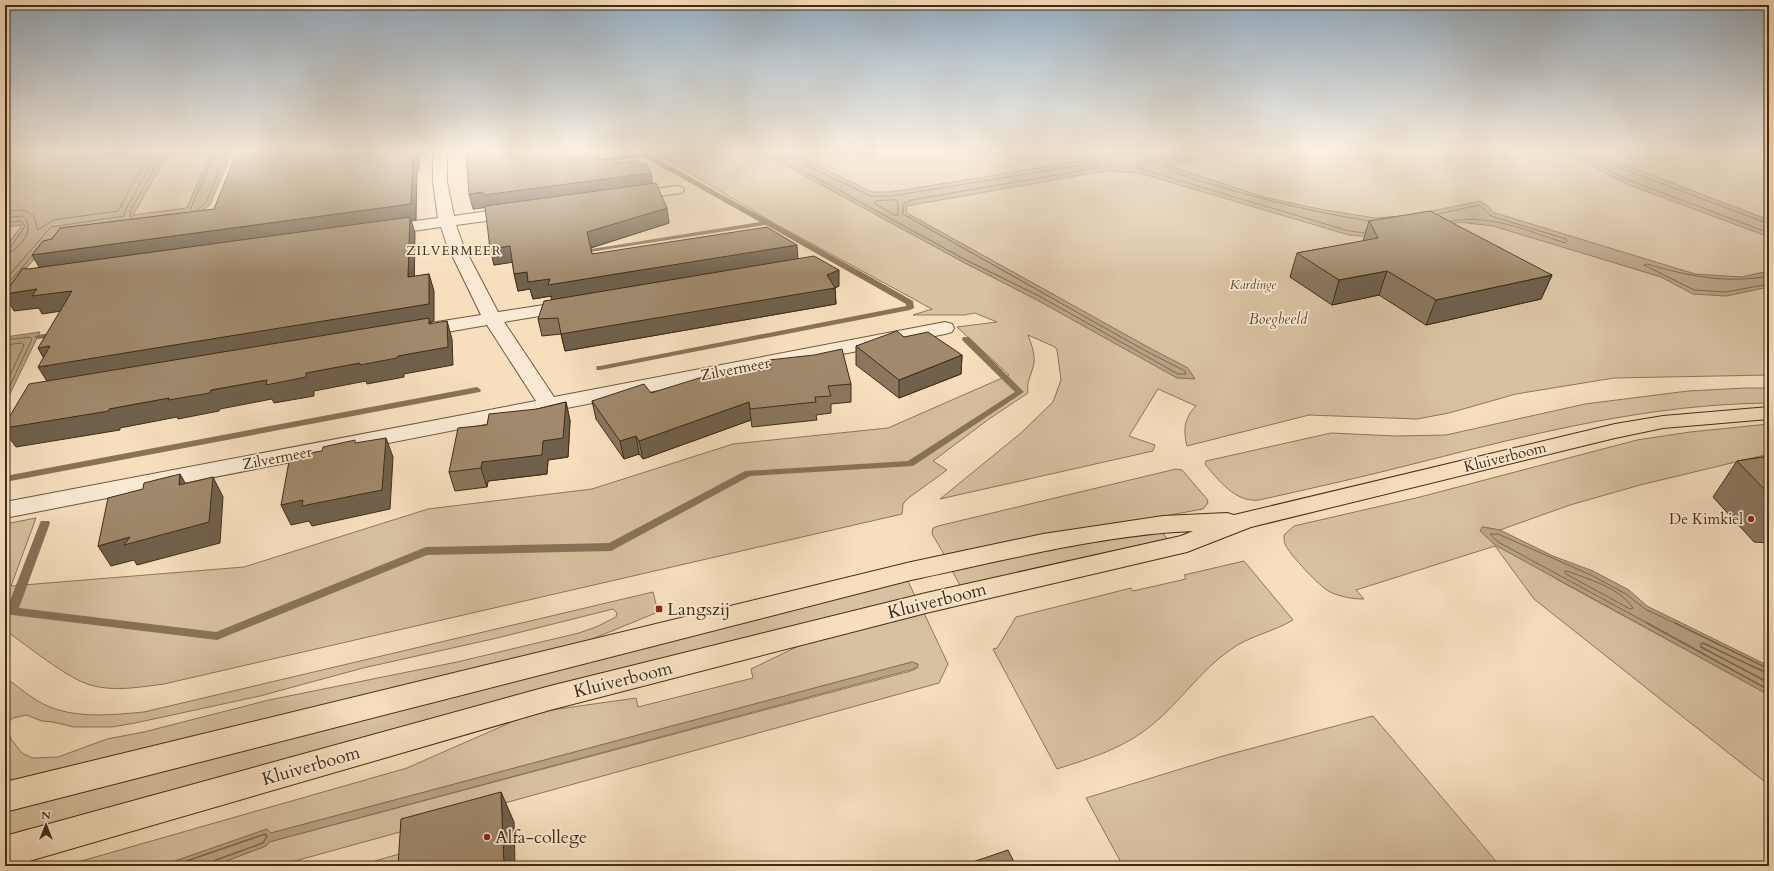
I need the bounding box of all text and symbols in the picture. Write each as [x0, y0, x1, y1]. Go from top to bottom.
district label: ZILVERMEER [406, 242, 502, 260]
park label: Kardinge [1230, 276, 1277, 294]
park label: Boegbeeld [1249, 309, 1308, 329]
street label: Zilvermeer [699, 352, 772, 386]
street label: Kluiverboom [1462, 437, 1549, 477]
street label: Zilvermeer [241, 441, 314, 475]
place label: De Kimkiel [1669, 509, 1743, 529]
marker: De Kimkiel [1746, 514, 1756, 524]
street label: Kluiverboom [885, 576, 990, 625]
place label: Langszij [667, 597, 730, 622]
marker: Langszij [654, 604, 664, 614]
street label: Kluiverboom [571, 655, 676, 704]
street label: Kluiverboom [259, 740, 364, 792]
north arrow [26, 805, 66, 845]
text: N [41, 808, 51, 823]
place label: Alfa-college [495, 825, 587, 850]
marker: Alfa-college [482, 832, 492, 842]

